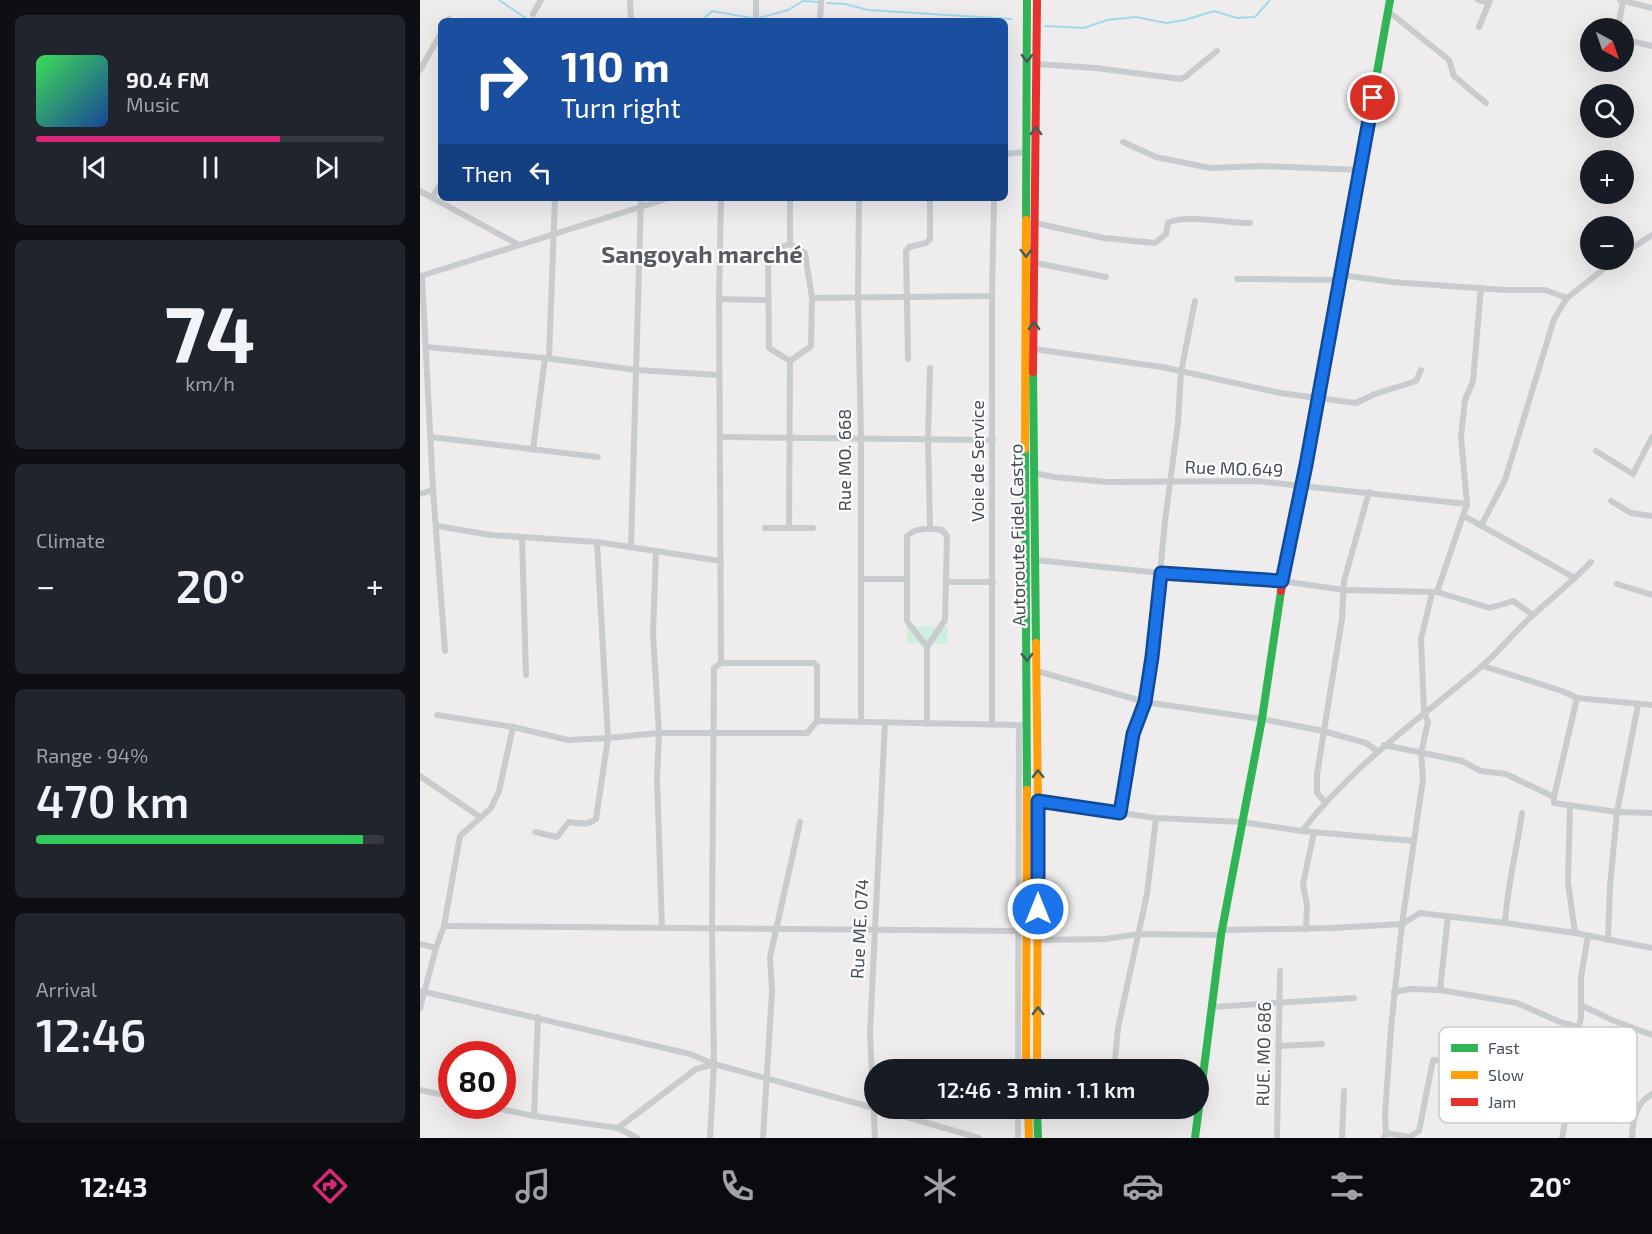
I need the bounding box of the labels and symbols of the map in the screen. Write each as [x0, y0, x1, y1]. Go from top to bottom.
north arrow [1580, 18, 1634, 72]
one-way arrow [1021, 54, 1033, 63]
pin [1347, 72, 1398, 123]
one-way arrow [1030, 126, 1042, 135]
district label: Sangoyah marché [601, 239, 803, 268]
one-way arrow [1020, 249, 1032, 258]
one-way arrow [1028, 321, 1041, 330]
street label: Voie de Service [966, 400, 988, 522]
street label: Rue MO. 668 [833, 409, 855, 511]
street label: Autoroute Fidel Castro [1004, 443, 1030, 627]
street label: Rue MO.649 [1184, 455, 1284, 481]
one-way arrow [1020, 652, 1033, 661]
one-way arrow [1032, 770, 1044, 779]
position arrow [1006, 877, 1070, 941]
street label: Rue ME. 074 [845, 878, 873, 980]
street label: RUE. MO 686 [1251, 1001, 1275, 1107]
one-way arrow [1032, 1007, 1044, 1016]
legend [1439, 1027, 1637, 1123]
text: Fast [1488, 1038, 1519, 1057]
speed limit sign: 80 [438, 1041, 516, 1119]
text: Slow [1488, 1065, 1524, 1084]
text: Jam [1488, 1092, 1516, 1111]

